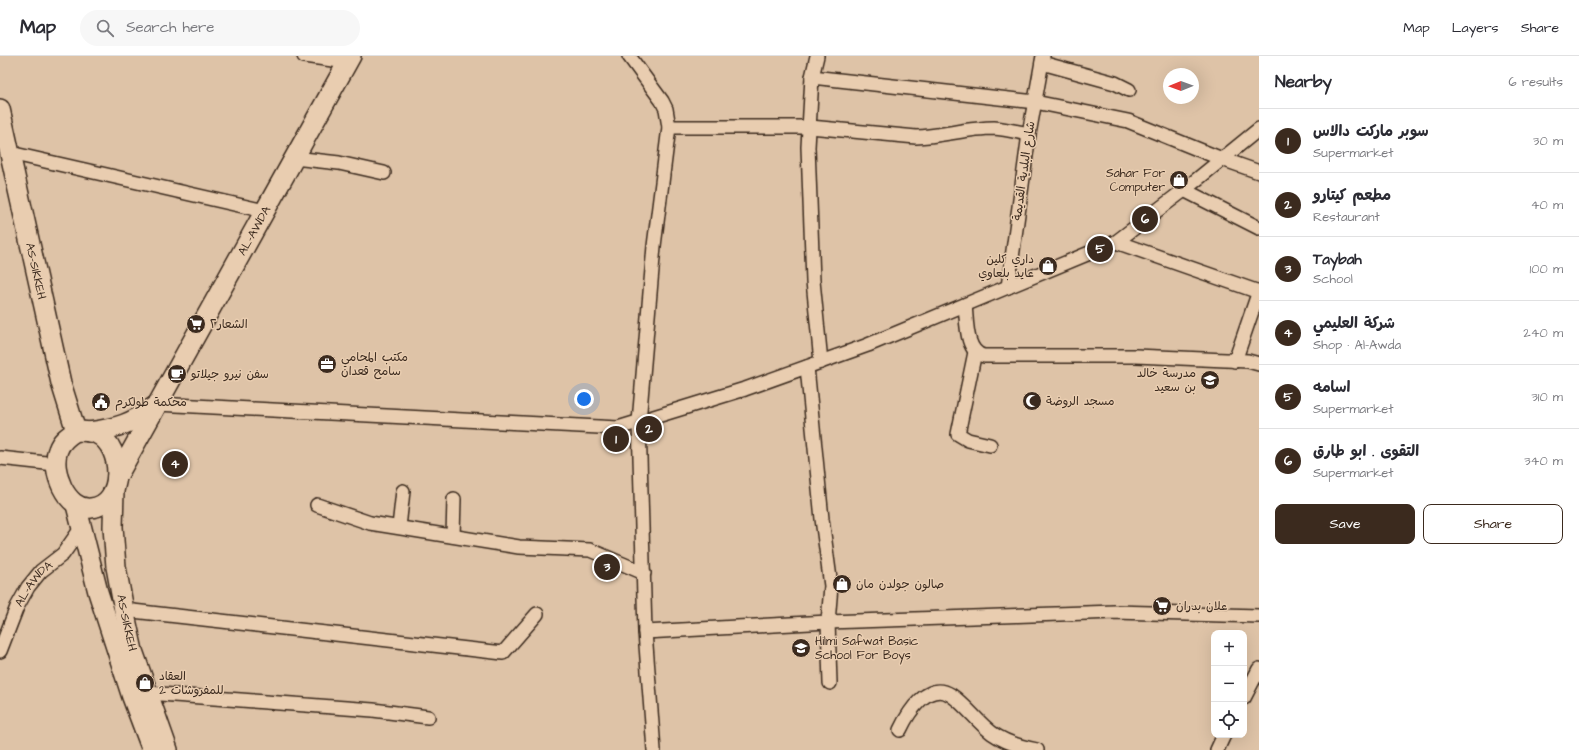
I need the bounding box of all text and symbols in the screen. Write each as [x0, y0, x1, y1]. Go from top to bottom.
search box [80, 10, 360, 46]
text: Map [20, 14, 56, 41]
icon: search [94, 17, 116, 39]
text: Search here [126, 17, 215, 38]
text: Map [1403, 18, 1430, 38]
text: Layers [1452, 18, 1499, 38]
text: Share [1521, 18, 1559, 38]
north arrow [1163, 68, 1199, 104]
text: Nearby [1275, 70, 1332, 94]
text: 6 results [1508, 73, 1563, 91]
street label: شارع البلدية القديمة [1009, 120, 1039, 222]
text: سوبر ماركت دالاس [1313, 121, 1429, 142]
text: 1 [1287, 132, 1289, 150]
text: 30 m [1533, 132, 1563, 150]
text: Supermarket [1313, 144, 1394, 162]
place label: Sahar For Computer [1106, 165, 1165, 196]
shop icon: Sahar For Computer [1168, 169, 1190, 191]
text: مطعم كيتارو [1313, 185, 1391, 206]
text: 2 [1284, 196, 1292, 214]
text: 40 m [1531, 196, 1563, 214]
street label: AL-AWDA [233, 202, 275, 258]
pin: 6 [1132, 204, 1158, 234]
text: Restaurant [1313, 208, 1380, 226]
pin: 5 [1087, 234, 1113, 264]
street label: AS-SIKKEH [22, 241, 51, 301]
text: Taybah [1313, 249, 1362, 270]
place label: داري كلين عايد بلعاوي [978, 251, 1034, 282]
shop icon: داري كلين عايد بلعاوي [1037, 255, 1059, 277]
text: 3 [1285, 260, 1291, 278]
text: 100 m [1530, 260, 1563, 278]
text: School [1313, 270, 1353, 288]
supermarket icon: الشعار٢ [185, 313, 207, 335]
text: شركة العليمي [1313, 313, 1395, 334]
place label: الشعار٢ [210, 316, 248, 333]
text: 4 [1284, 324, 1292, 342]
text: 240 m [1523, 324, 1563, 342]
text: Shop · Al-Awda [1313, 336, 1401, 354]
place label: مكتب المحامي سامح قعدان [341, 349, 408, 380]
office icon: مكتب المحامي سامح قعدان [316, 353, 338, 375]
cafe icon: سفن نيرو جيلاتو [166, 363, 188, 385]
place label: مدرسة خالد بن سعيد [1137, 365, 1196, 396]
place label: سفن نيرو جيلاتو [190, 366, 269, 383]
school or university icon: مدرسة خالد بن سعيد [1199, 369, 1221, 391]
text: اسامه [1313, 377, 1350, 398]
text: 5 [1283, 388, 1293, 406]
text: 310 m [1531, 388, 1563, 406]
your location [574, 389, 594, 409]
mosque icon: مسجد الروضة [1021, 390, 1043, 412]
public building icon: محكمة طولكرم [90, 391, 112, 413]
place label: مسجد الروضة [1046, 393, 1114, 410]
place label: محكمة طولكرم [115, 394, 187, 411]
text: Supermarket [1313, 400, 1394, 418]
pin: 2 [636, 414, 662, 444]
pin: 1 [603, 424, 629, 454]
text: التقوى . ابو طارق [1313, 441, 1419, 462]
pin: 4 [162, 449, 188, 479]
text: 6 [1284, 452, 1292, 470]
text: 340 m [1524, 452, 1563, 470]
text: Supermarket [1313, 464, 1394, 482]
button: Save [1275, 504, 1415, 544]
button: Share [1423, 504, 1563, 544]
pin: 3 [594, 552, 620, 582]
street label: AL-AWDA [10, 556, 56, 610]
shop icon: صالون جولدن مان [831, 573, 853, 595]
place label: صالون جولدن مان [856, 576, 944, 593]
street label: AS-SIKKEH [113, 593, 141, 653]
supermarket icon: علان بدران [1151, 595, 1173, 617]
place label: علان بدران [1176, 598, 1227, 615]
map controls [1211, 630, 1247, 738]
button: + [1211, 630, 1247, 666]
place label: Hilmi Safwat Basic School For Boys [815, 633, 919, 665]
school or university icon: Hilmi Safwat Basic School For Boys [790, 637, 812, 659]
button: − [1211, 666, 1247, 702]
place label: العقاد للمفروشات 2 [159, 668, 223, 699]
shop icon: العقاد للمفروشات 2 [134, 672, 156, 694]
button: locate [1211, 702, 1247, 738]

